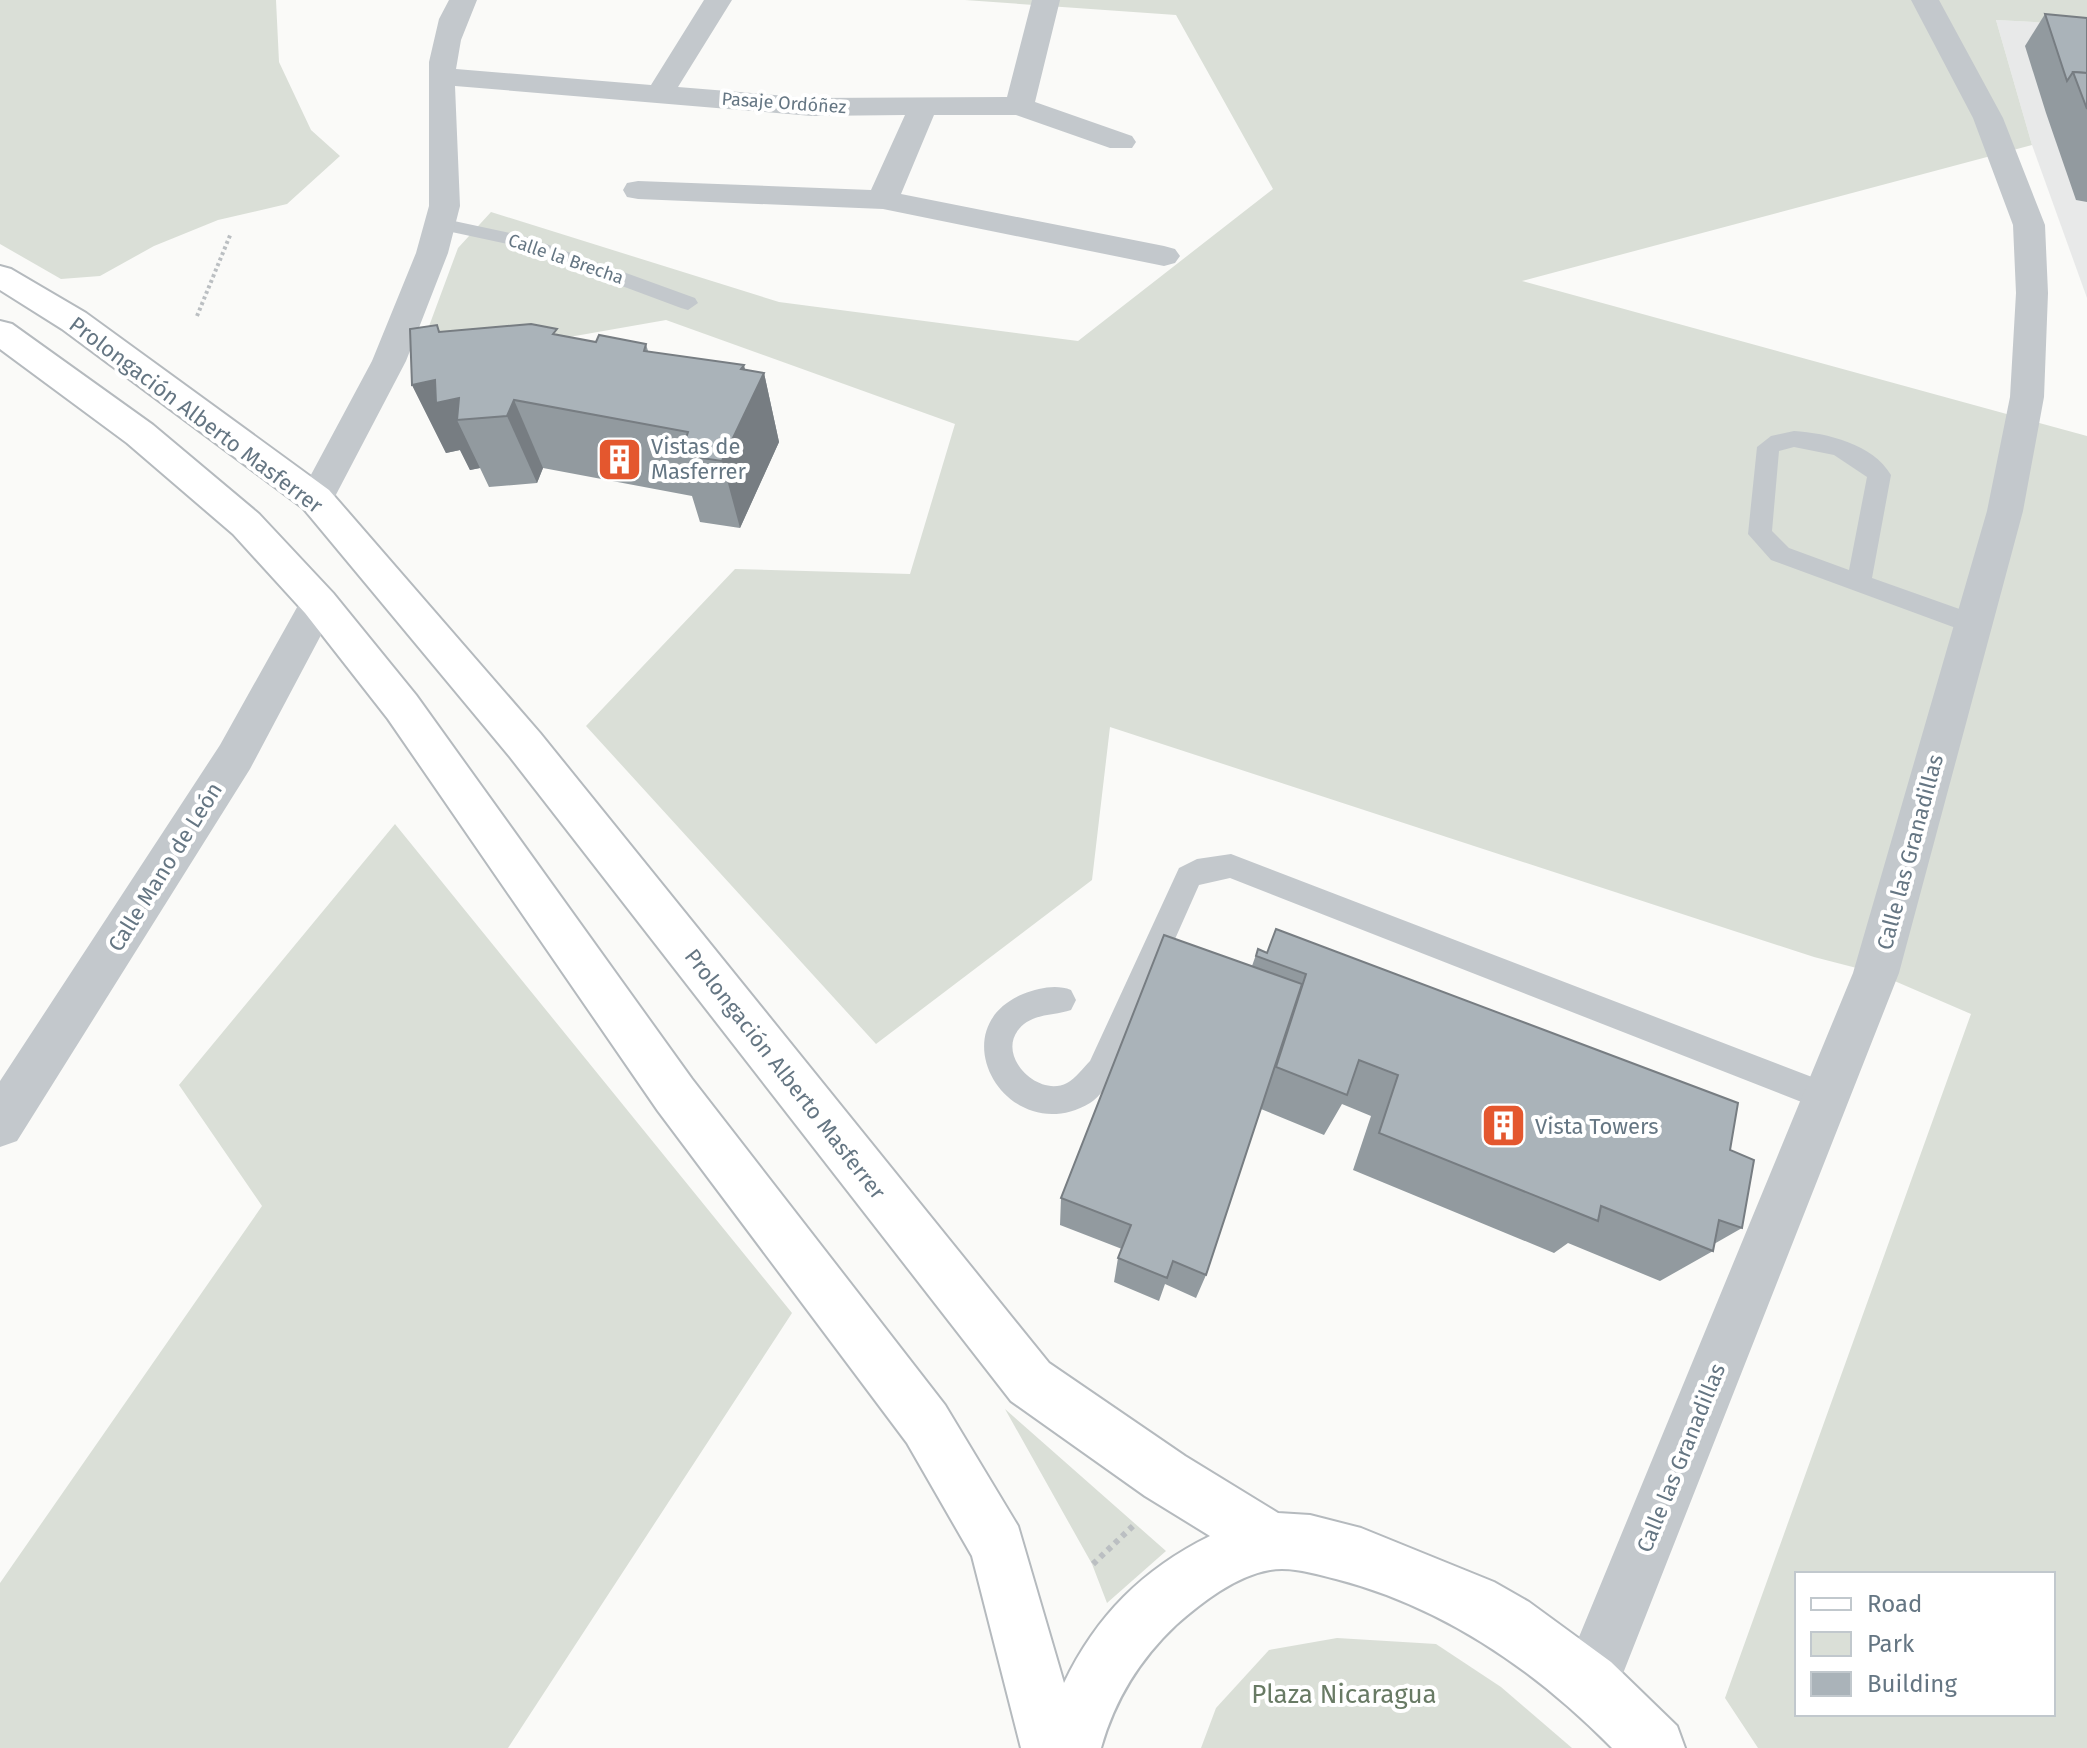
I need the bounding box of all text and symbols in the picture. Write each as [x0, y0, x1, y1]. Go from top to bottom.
street label: Pasaje Ordóñez [721, 88, 847, 118]
street label: Calle la Brecha [505, 229, 627, 289]
street label: Prolongación Alberto Masferrer [64, 311, 328, 519]
place label: Vistas de Masferrer [651, 433, 747, 485]
building icon: Vistas de Masferrer [596, 435, 644, 483]
street label: Calle las Granadillas [1871, 751, 1949, 953]
street label: Calle Mano de León [102, 777, 228, 957]
street label: Prolongación Alberto Masferrer [679, 943, 891, 1205]
building icon: Vista Towers [1480, 1102, 1528, 1150]
place label: Vista Towers [1535, 1113, 1659, 1140]
street label: Calle las Granadillas [1631, 1360, 1731, 1556]
legend [1795, 1572, 2055, 1716]
text: Road [1867, 1590, 1922, 1618]
text: Park [1867, 1630, 1915, 1658]
text: Building [1867, 1670, 1957, 1698]
park label: Plaza Nicaragua [1251, 1679, 1437, 1710]

